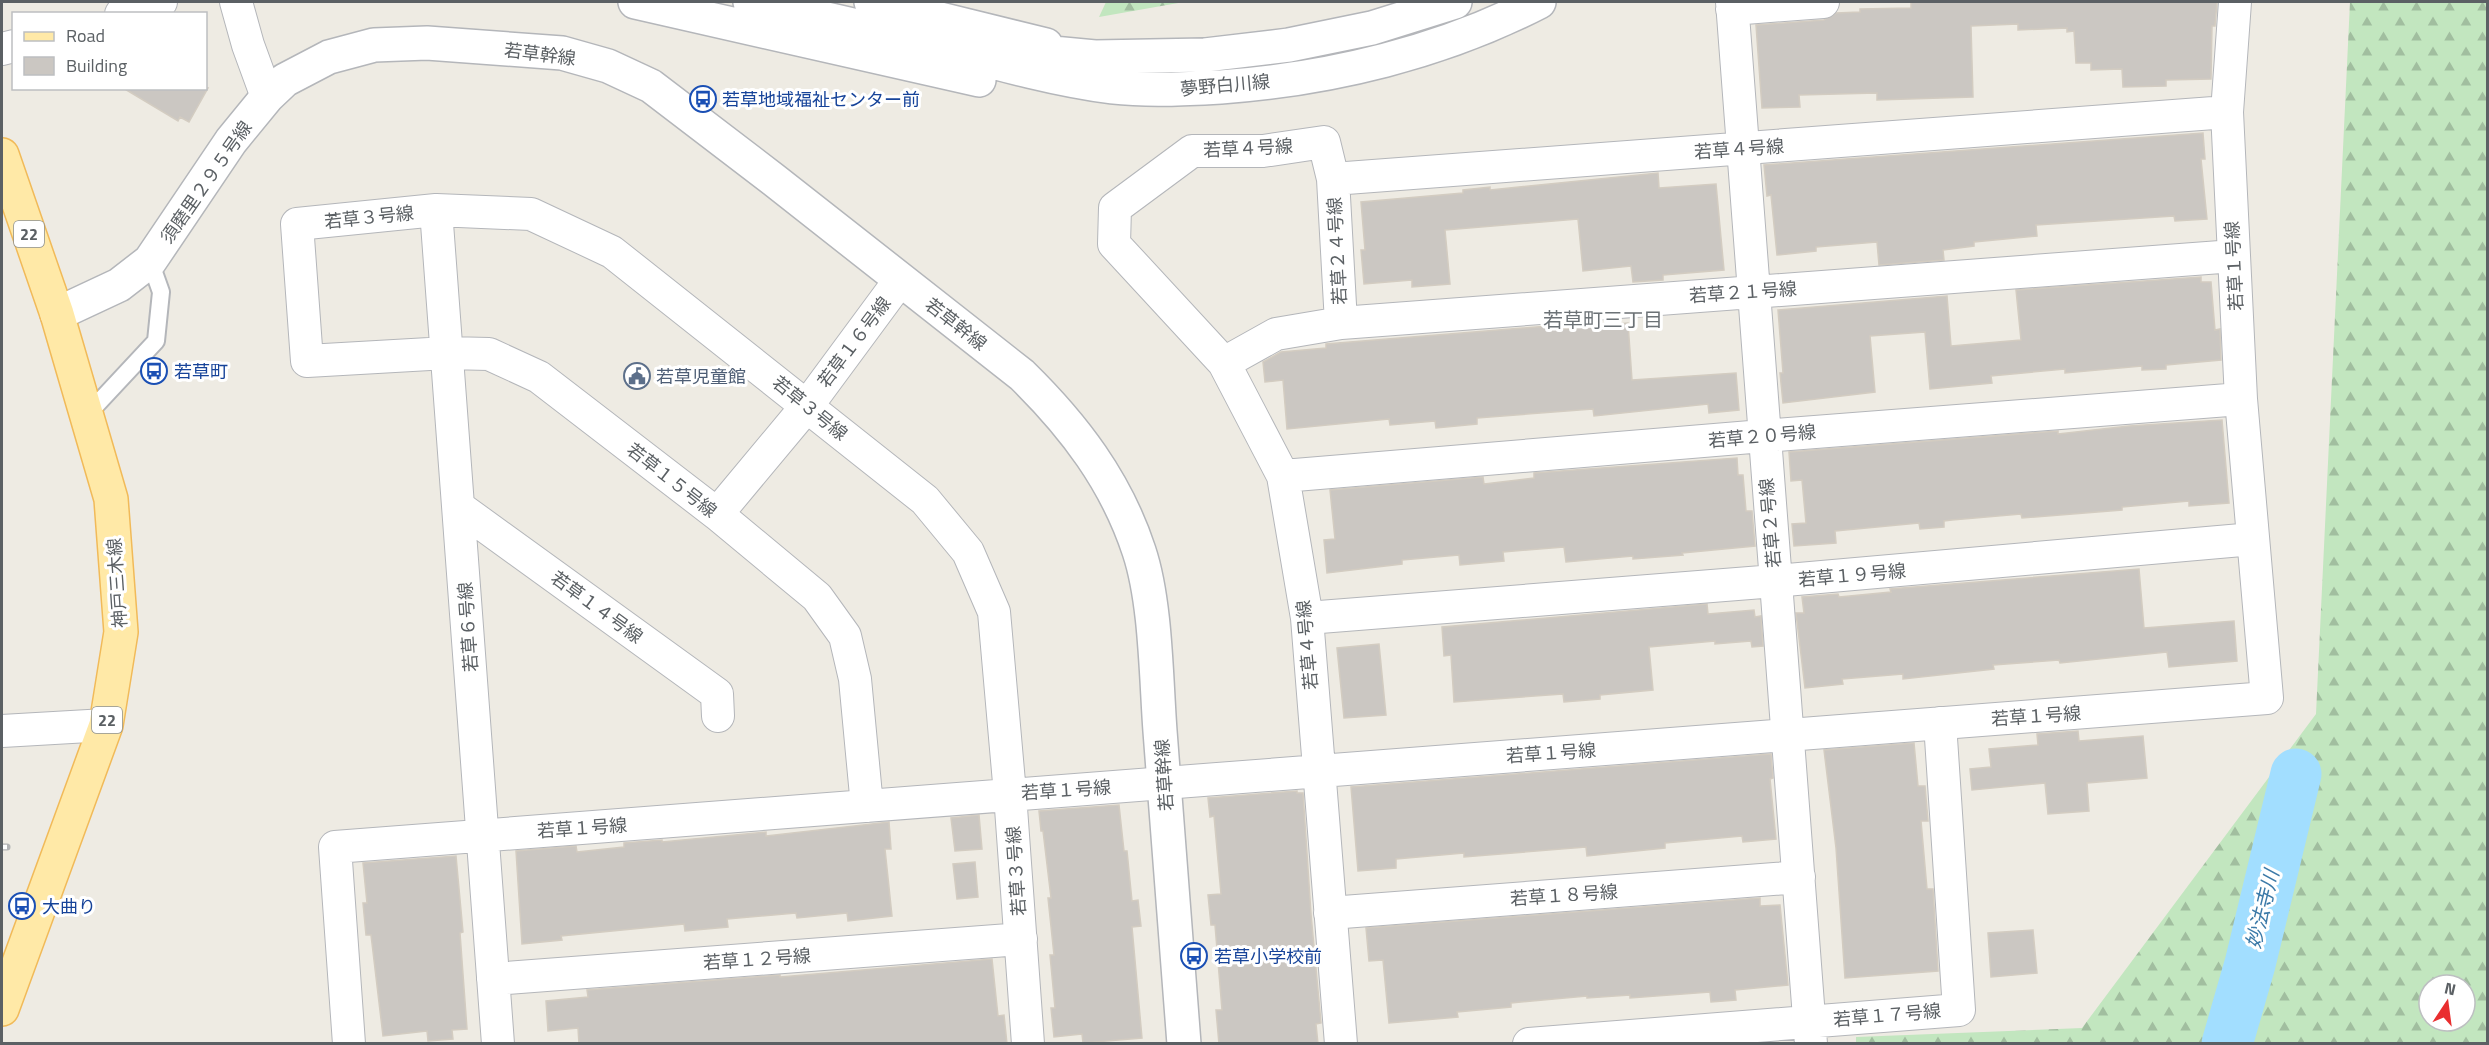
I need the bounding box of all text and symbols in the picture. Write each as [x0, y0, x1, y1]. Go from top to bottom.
legend [12, 12, 207, 90]
text: Road [66, 22, 105, 49]
street label: 若草幹線 [503, 36, 577, 72]
text: Building [66, 52, 127, 79]
street label: 夢野白川線 [1179, 68, 1271, 102]
bus stop icon: 若草地域福祉センター前 [688, 84, 718, 114]
place label: 若草地域福祉センター前 [722, 86, 920, 113]
street label: 須磨里２９５号線 [154, 115, 258, 249]
street label: 若草４号線 [1202, 132, 1294, 164]
street label: 若草４号線 [1693, 132, 1785, 166]
street label: 若草２４号線 [1321, 196, 1353, 306]
street label: 若草３号線 [323, 199, 415, 235]
street label: 若草１号線 [2218, 220, 2250, 312]
road number: 22 [14, 221, 44, 247]
street label: 若草２１号線 [1688, 275, 1798, 309]
street label: 若草１６号線 [811, 291, 897, 393]
street label: 若草幹線 [919, 291, 993, 357]
district label: 若草町三丁目 [1543, 304, 1663, 335]
bus stop icon: 若草町 [139, 356, 169, 386]
place label: 若草町 [174, 358, 228, 385]
public building icon: 若草児童館 [622, 361, 652, 391]
place label: 若草児童館 [656, 363, 746, 390]
street label: 若草３号線 [767, 369, 853, 447]
street label: 若草２０号線 [1707, 418, 1817, 454]
street label: 若草１５号線 [621, 436, 723, 524]
street label: 若草２号線 [1753, 477, 1787, 569]
street label: 神戸三木線 [100, 537, 134, 629]
street label: 若草１９号線 [1797, 557, 1907, 593]
street label: 若草１４号線 [545, 564, 649, 650]
street label: 若草６号線 [451, 581, 485, 673]
street label: 若草４号線 [1290, 599, 1324, 691]
street label: 若草１号線 [1990, 699, 2082, 733]
road number: 22 [92, 707, 122, 733]
street label: 若草１号線 [1505, 736, 1597, 770]
street label: 若草幹線 [1148, 738, 1180, 812]
street label: 若草１号線 [1020, 773, 1112, 807]
street label: 若草１号線 [536, 811, 628, 845]
street label: 若草３号線 [999, 825, 1033, 917]
water label: 妙法寺川 [2237, 864, 2287, 952]
street label: 若草１８号線 [1509, 878, 1619, 912]
bus stop icon: 大曲り [7, 891, 37, 921]
place label: 大曲り [42, 893, 96, 920]
bus stop icon: 若草小学校前 [1179, 941, 1209, 971]
street label: 若草１２号線 [702, 942, 812, 976]
place label: 若草小学校前 [1214, 943, 1322, 970]
north arrow [2417, 973, 2477, 1033]
text: N [2442, 975, 2458, 1001]
street label: 若草１７号線 [1832, 997, 1942, 1033]

